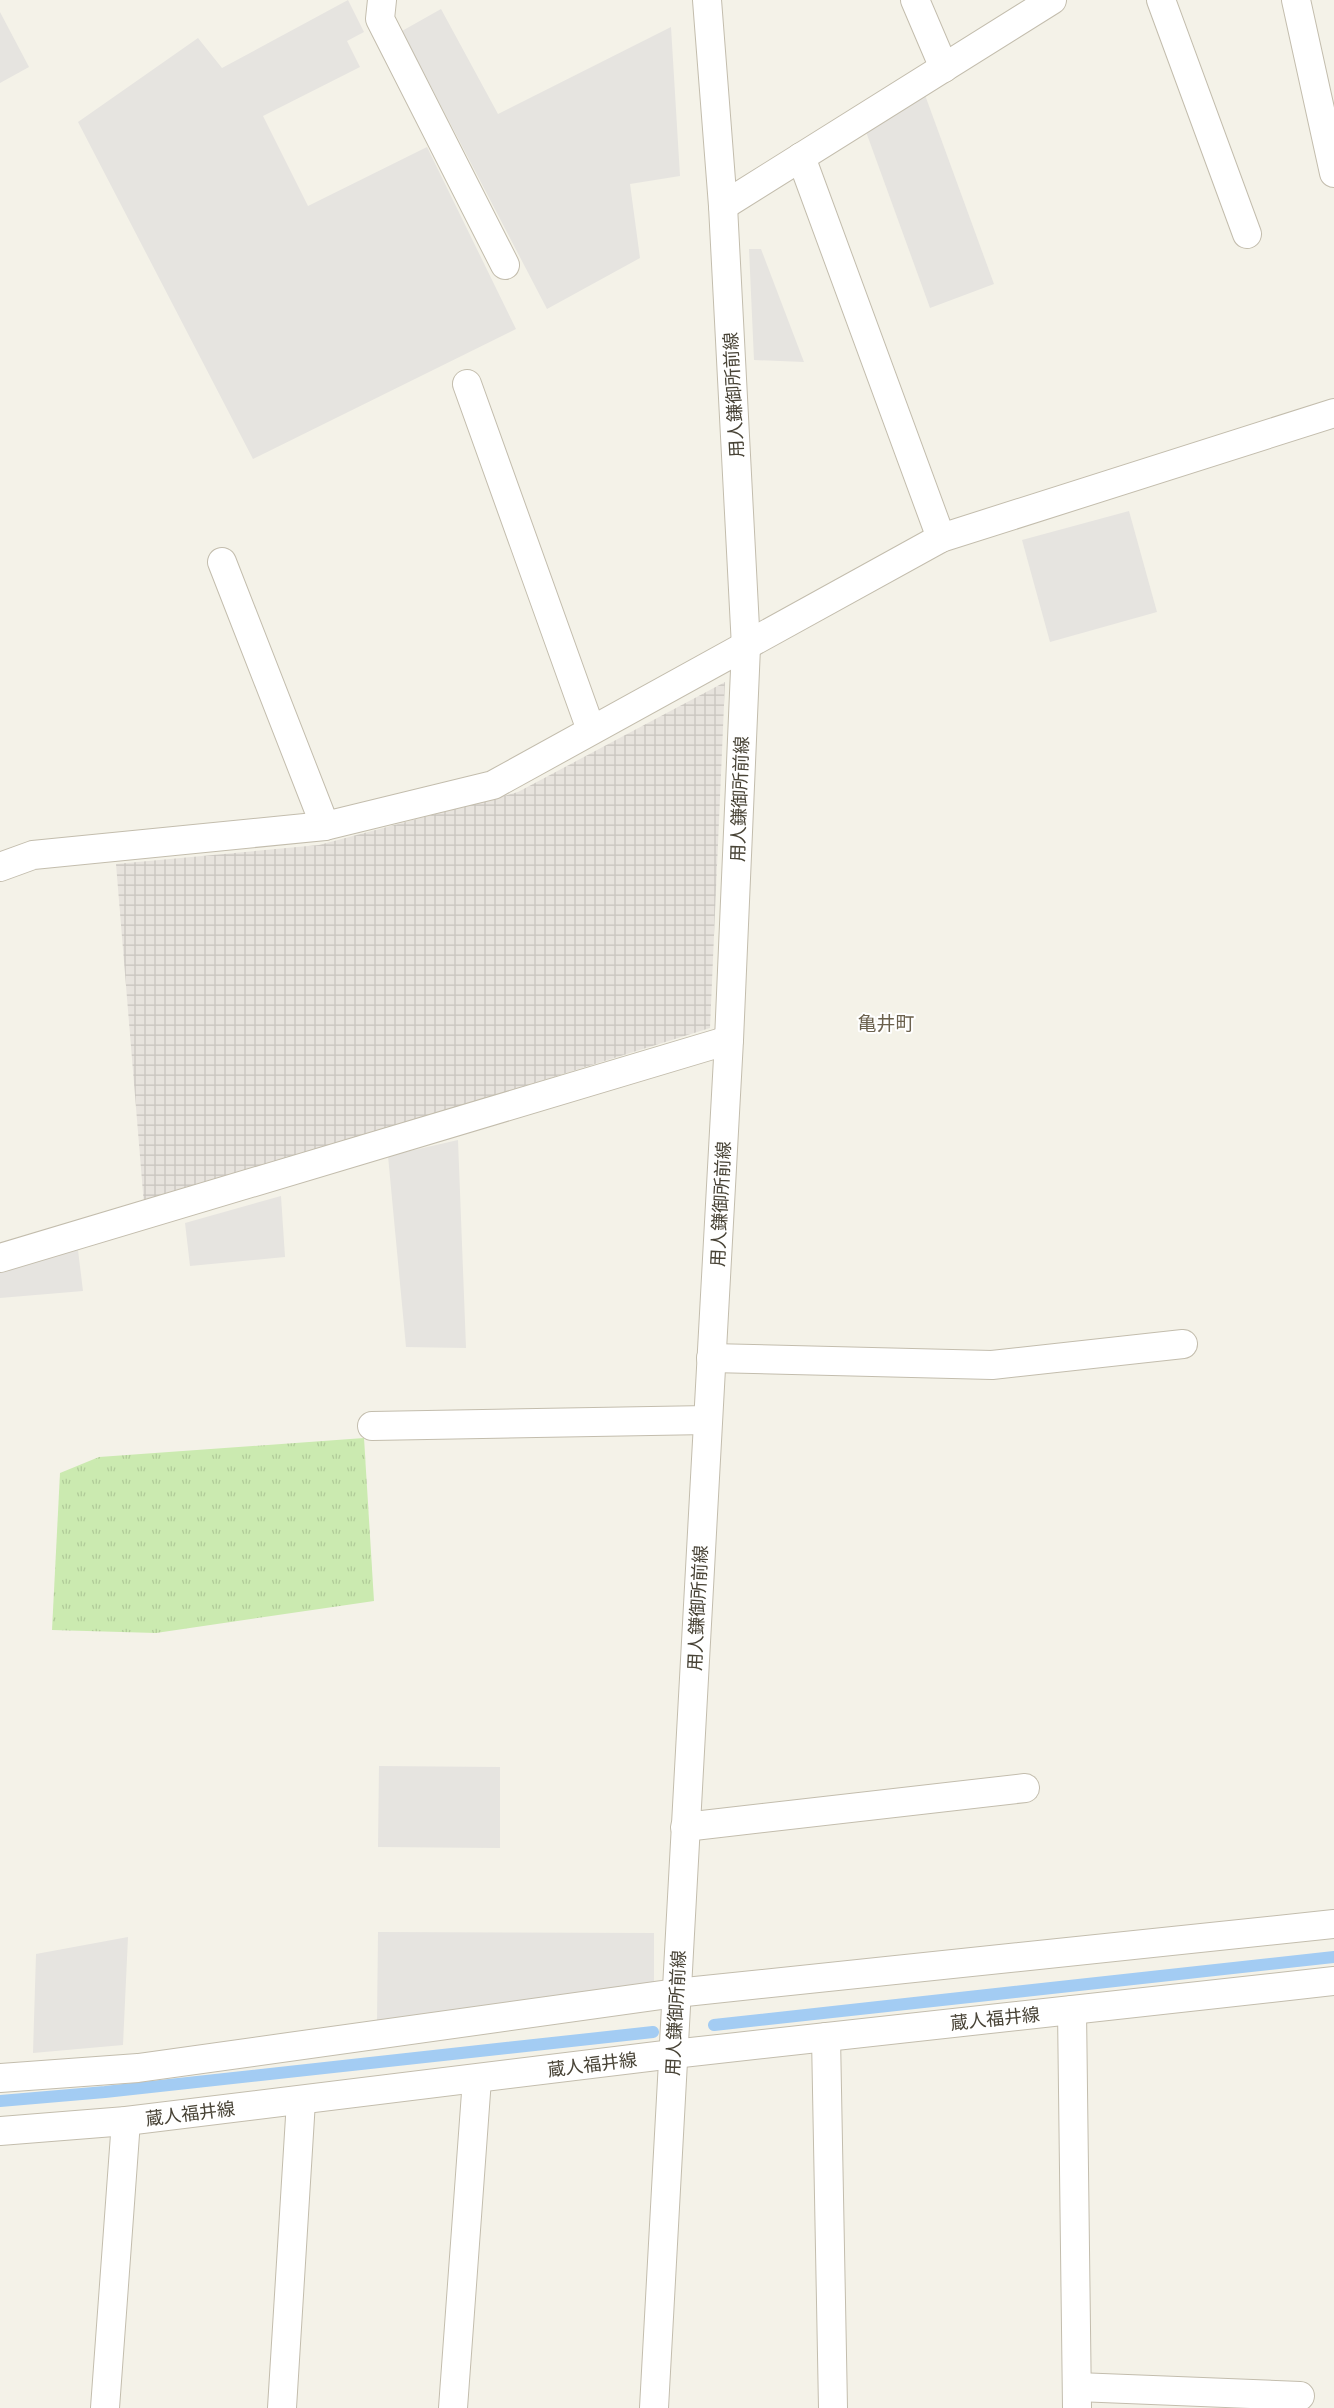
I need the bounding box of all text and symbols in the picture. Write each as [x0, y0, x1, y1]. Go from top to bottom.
street label: 用人鎌御所前線 [719, 332, 747, 458]
street label: 用人鎌御所前線 [726, 736, 752, 862]
district label: 亀井町 [857, 1011, 915, 1034]
street label: 用人鎌御所前線 [706, 1141, 734, 1267]
street label: 用人鎌御所前線 [683, 1545, 711, 1671]
street label: 用人鎌御所前線 [661, 1950, 689, 2076]
street label: 蔵人福井線 [949, 2002, 1041, 2034]
street label: 蔵人福井線 [546, 2048, 638, 2080]
street label: 蔵人福井線 [144, 2097, 236, 2129]

